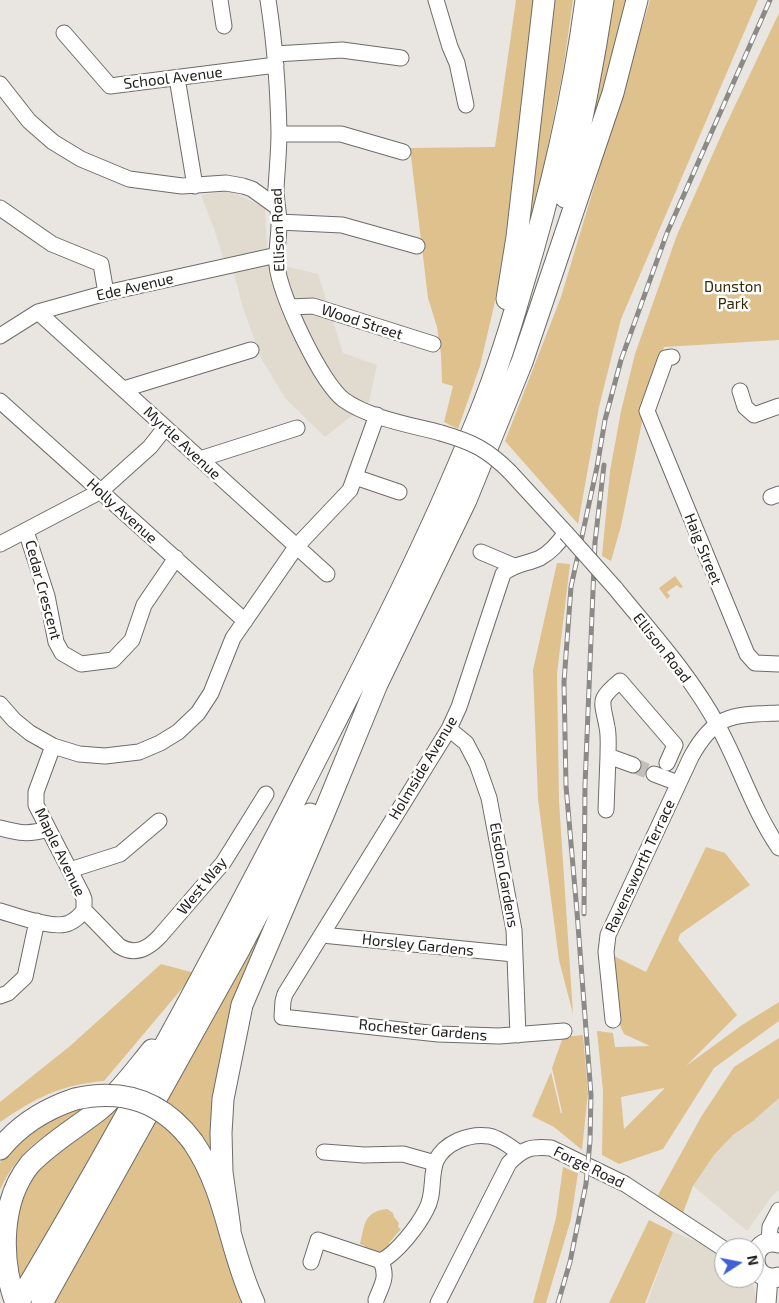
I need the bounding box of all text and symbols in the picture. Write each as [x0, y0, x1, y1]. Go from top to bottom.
street label: School Avenue [122, 63, 224, 93]
street label: Ellison Road [268, 188, 288, 272]
street label: Ede Avenue [95, 269, 175, 305]
park label: Dunston Park [704, 278, 762, 313]
street label: Wood Street [319, 300, 405, 344]
street label: Myrtle Avenue [140, 403, 224, 483]
street label: Holly Avenue [83, 475, 161, 547]
street label: Haig Street [681, 511, 725, 587]
street label: Cedar Crescent [21, 538, 65, 642]
street label: Ellison Road [629, 609, 695, 687]
street label: Holmside Avenue [385, 713, 461, 823]
street label: Ravensworth Terrace [601, 796, 679, 936]
street label: Maple Avenue [31, 805, 89, 899]
street label: Elsdon Gardens [486, 821, 522, 929]
street label: West Way [173, 854, 231, 918]
street label: Horsley Gardens [361, 930, 475, 960]
street label: Rochester Gardens [358, 1015, 488, 1045]
street label: Forge Road [551, 1142, 627, 1192]
north arrow [714, 1238, 764, 1288]
text: N [744, 1254, 763, 1267]

